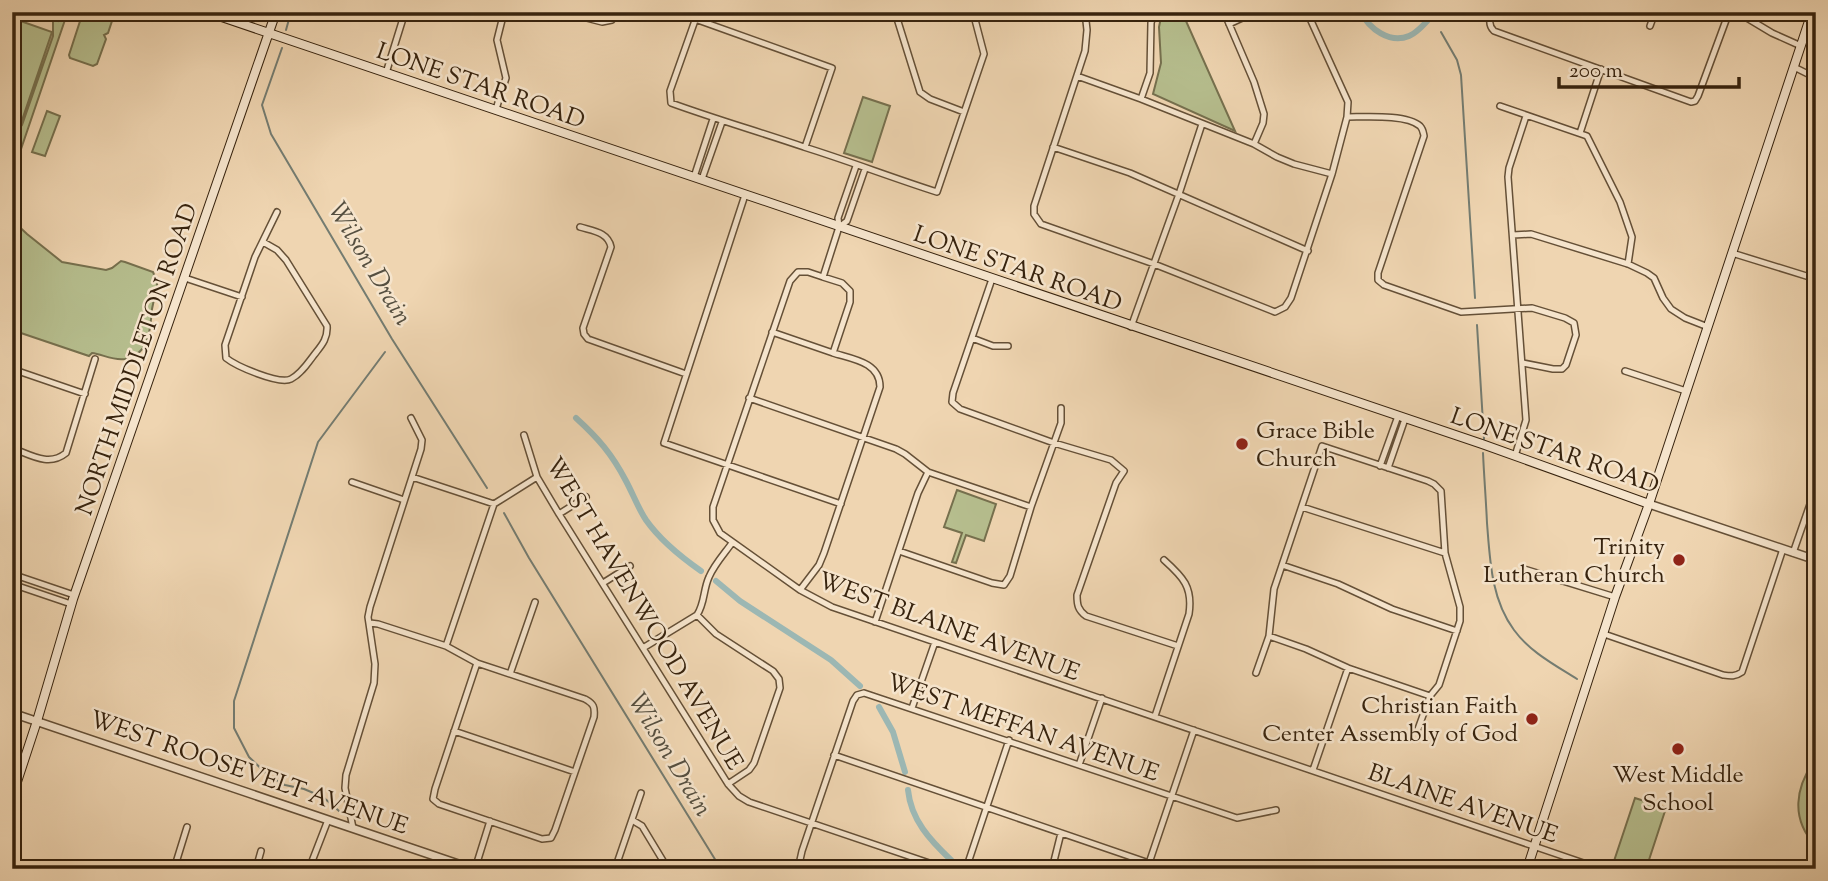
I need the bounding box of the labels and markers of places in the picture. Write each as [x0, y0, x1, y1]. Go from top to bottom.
place label: Grace Bible Church [1256, 415, 1375, 477]
marker: Grace Bible Church [1234, 436, 1250, 452]
place label: Trinity Lutheran Church [1483, 531, 1665, 593]
marker: Trinity Lutheran Church [1671, 552, 1687, 568]
place label: Christian Faith Center Assembly of God [1262, 690, 1518, 752]
marker: Christian Faith Center Assembly of God [1524, 711, 1540, 727]
marker: West Middle School [1670, 741, 1686, 757]
place label: West Middle School [1612, 759, 1744, 821]

